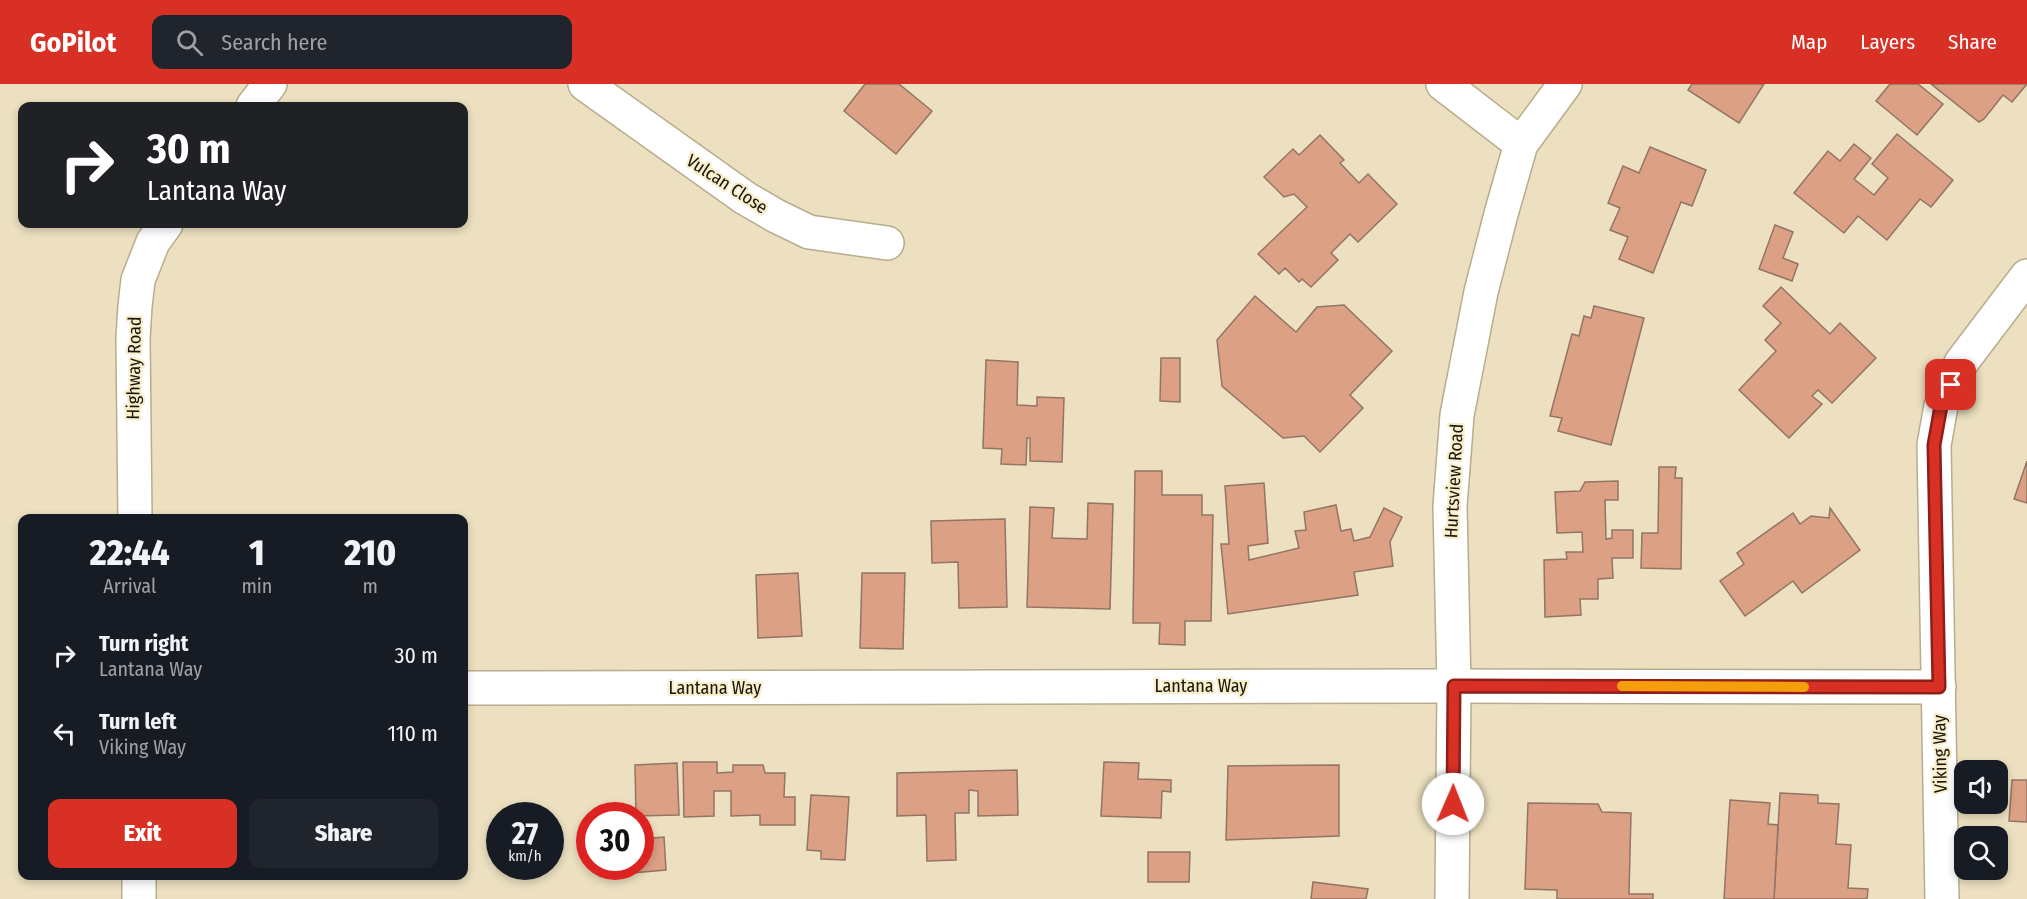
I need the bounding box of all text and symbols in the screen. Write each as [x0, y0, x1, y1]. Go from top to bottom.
search box [152, 15, 572, 69]
text: GoPilot [30, 26, 116, 59]
icon: search [173, 26, 206, 59]
text: Search here [221, 29, 327, 56]
text: Map [1791, 29, 1827, 55]
text: Layers [1860, 29, 1915, 55]
text: Share [1948, 29, 1997, 55]
text: 30 m [147, 124, 231, 174]
icon: right [48, 126, 126, 204]
street label: Vulcan Close [682, 150, 772, 218]
text: Lantana Way [147, 175, 286, 207]
street label: Highway Road [122, 316, 146, 420]
pin [1925, 359, 1976, 410]
icon: arrive [1934, 368, 1967, 401]
street label: Hurtsview Road [1440, 423, 1468, 539]
text: 22:44 [90, 531, 170, 575]
text: 1 [249, 531, 265, 575]
text: 210 [344, 531, 396, 575]
text: Arrival [103, 574, 156, 598]
text: min [241, 574, 272, 598]
text: m [362, 574, 378, 598]
text: Turn right [99, 630, 188, 657]
icon: right [48, 639, 81, 672]
text: 30 m [395, 642, 438, 669]
text: Lantana Way [99, 657, 202, 681]
street label: Lantana Way [1155, 675, 1247, 697]
street label: Lantana Way [669, 677, 761, 699]
text: Turn left [99, 708, 177, 735]
street label: Viking Way [1928, 715, 1952, 793]
icon: left [48, 717, 81, 750]
text: 110 m [388, 720, 438, 747]
text: Viking Way [99, 735, 186, 759]
map controls [1954, 760, 2008, 880]
button: sound [1954, 760, 2008, 814]
position arrow [1421, 772, 1485, 836]
button: Exit [48, 799, 237, 868]
button: Share [249, 799, 438, 868]
speed limit sign: 30 [576, 802, 654, 880]
text: 27 [512, 816, 538, 852]
button: search [1954, 826, 2008, 880]
text: km/h [508, 847, 542, 865]

